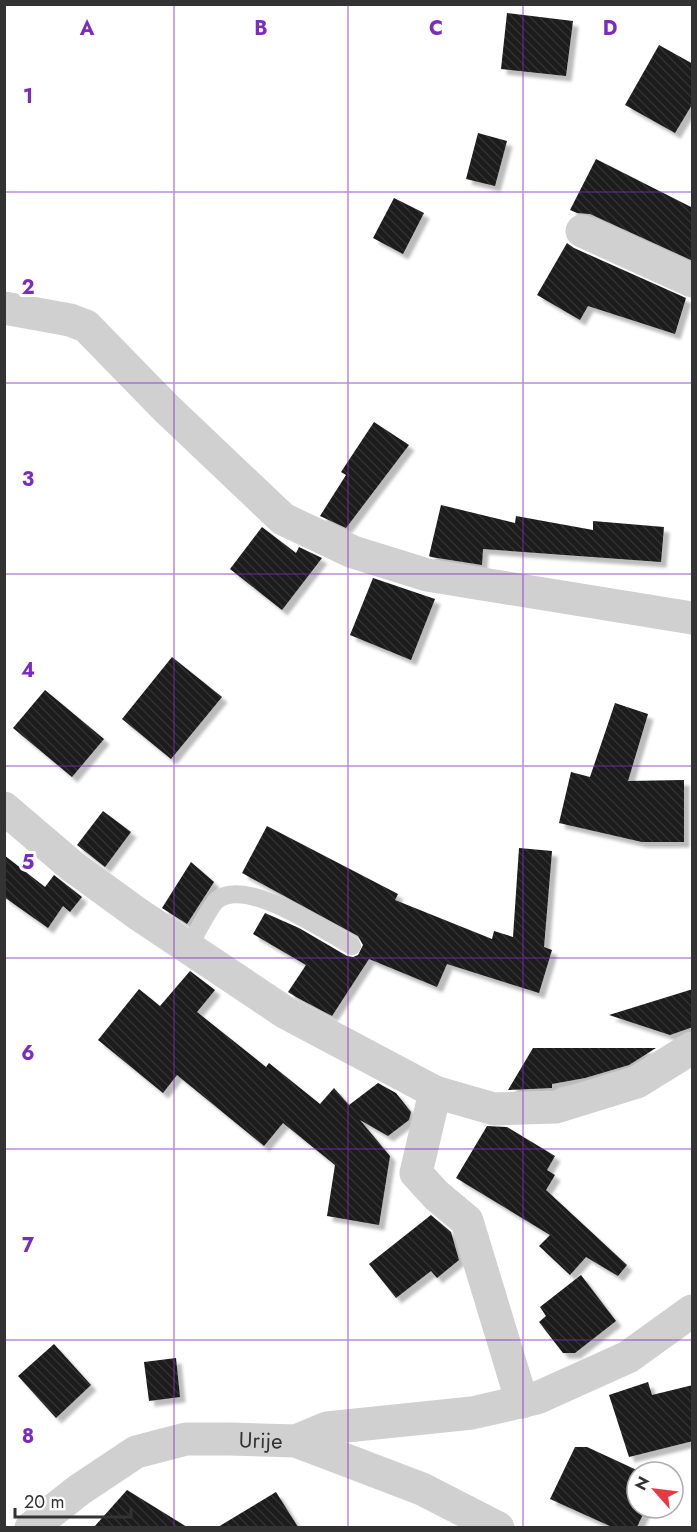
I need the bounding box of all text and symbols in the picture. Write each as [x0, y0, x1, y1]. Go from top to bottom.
text: A [79, 14, 95, 43]
text: B [254, 14, 268, 43]
text: C [429, 14, 443, 43]
text: D [603, 14, 617, 43]
text: 1 [23, 82, 33, 111]
text: 2 [21, 273, 35, 302]
text: 3 [22, 465, 34, 494]
text: 4 [21, 656, 35, 685]
text: 5 [22, 848, 35, 877]
text: 6 [21, 1039, 35, 1068]
text: 7 [22, 1231, 35, 1260]
text: 8 [22, 1422, 34, 1451]
street label: Urije [238, 1423, 283, 1457]
north arrow [625, 1460, 685, 1520]
text: N [629, 1472, 655, 1494]
scale bar [15, 1481, 130, 1519]
text: 20 m [24, 1489, 64, 1515]

